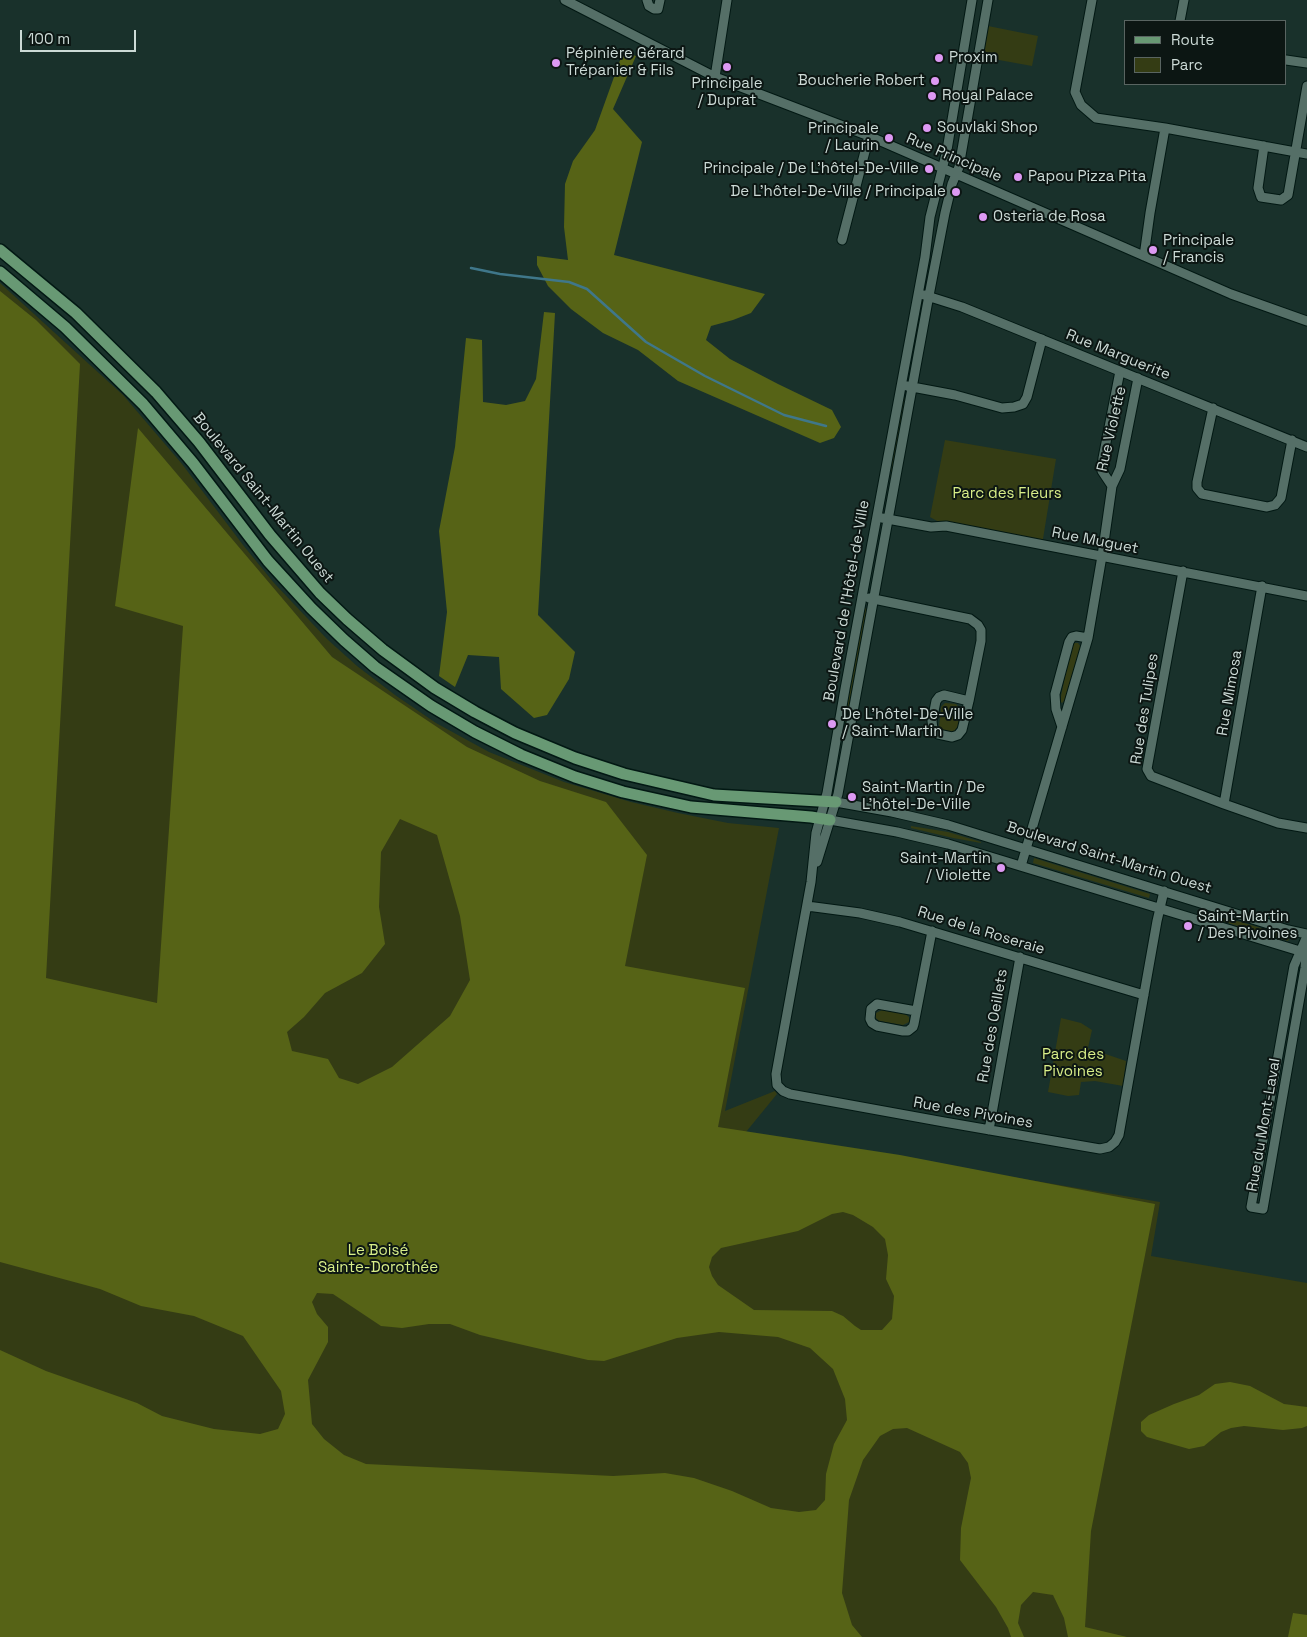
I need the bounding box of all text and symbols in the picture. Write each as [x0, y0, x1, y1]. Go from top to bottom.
scale bar [22, 20, 139, 52]
legend [1124, 20, 1287, 85]
text: 100 m [28, 29, 70, 48]
text: Route [1171, 30, 1214, 49]
place label: Pépinière Gérard Trépanier & Fils [566, 45, 685, 80]
place label: Proxim [949, 49, 998, 67]
marker: Proxim [933, 52, 945, 64]
text: Parc [1171, 55, 1203, 74]
marker: Pépinière Gérard Trépanier & Fils [550, 57, 562, 69]
marker: Principale / Duprat [721, 61, 733, 73]
place label: Boucherie Robert [798, 72, 925, 90]
place label: Principale / Duprat [691, 75, 763, 110]
marker: Boucherie Robert [929, 75, 941, 87]
place label: Royal Palace [942, 87, 1033, 105]
marker: Royal Palace [926, 90, 938, 102]
place label: Souvlaki Shop [937, 119, 1038, 137]
place label: Principale / Laurin [808, 120, 879, 155]
marker: Souvlaki Shop [921, 122, 933, 134]
street label: Rue Principale [903, 130, 1005, 186]
marker: Principale / Laurin [883, 132, 895, 144]
place label: Principale / De L'hôtel-De-Ville [703, 160, 919, 178]
marker: Principale / De L'hôtel-De-Ville [923, 163, 935, 175]
place label: Papou Pizza Pita [1028, 168, 1146, 186]
marker: Papou Pizza Pita [1012, 171, 1024, 183]
place label: De L'hôtel-De-Ville / Principale [730, 183, 946, 201]
marker: De L'hôtel-De-Ville / Principale [950, 186, 962, 198]
place label: Osteria de Rosa [993, 208, 1106, 226]
marker: Osteria de Rosa [977, 211, 989, 223]
place label: Principale / Francis [1163, 232, 1234, 267]
marker: Principale / Francis [1147, 244, 1159, 256]
street label: Rue Marguerite [1063, 326, 1173, 384]
street label: Rue Violette [1093, 385, 1131, 473]
street label: Boulevard Saint-Martin Ouest [189, 409, 337, 587]
park label: Parc des Fleurs [952, 485, 1062, 503]
street label: Boulevard de l'Hôtel-de-Ville [820, 499, 874, 703]
street label: Rue Muguet [1050, 524, 1140, 558]
street label: Rue Mimosa [1214, 649, 1246, 737]
street label: Rue des Tulipes [1127, 652, 1163, 766]
place label: De L'hôtel-De-Ville / Saint-Martin [842, 706, 973, 741]
marker: De L'hôtel-De-Ville / Saint-Martin [826, 718, 838, 730]
place label: Saint-Martin / De L'hôtel-De-Ville [862, 779, 985, 814]
marker: Saint-Martin / De L'hôtel-De-Ville [846, 791, 858, 803]
street label: Boulevard Saint-Martin Ouest [1004, 818, 1214, 898]
place label: Saint-Martin / Violette [900, 850, 991, 885]
marker: Saint-Martin / Violette [995, 862, 1007, 874]
street label: Rue de la Roseraie [915, 903, 1047, 959]
place label: Saint-Martin / Des Pivoines [1198, 908, 1297, 943]
marker: Saint-Martin / Des Pivoines [1182, 920, 1194, 932]
street label: Rue des Oeillets [974, 968, 1012, 1084]
park label: Parc des Pivoines [1042, 1046, 1104, 1081]
street label: Rue du Mont-Laval [1243, 1057, 1285, 1193]
street label: Rue des Pivoines [912, 1094, 1034, 1132]
park label: Le Boisé Sainte-Dorothée [318, 1242, 438, 1277]

